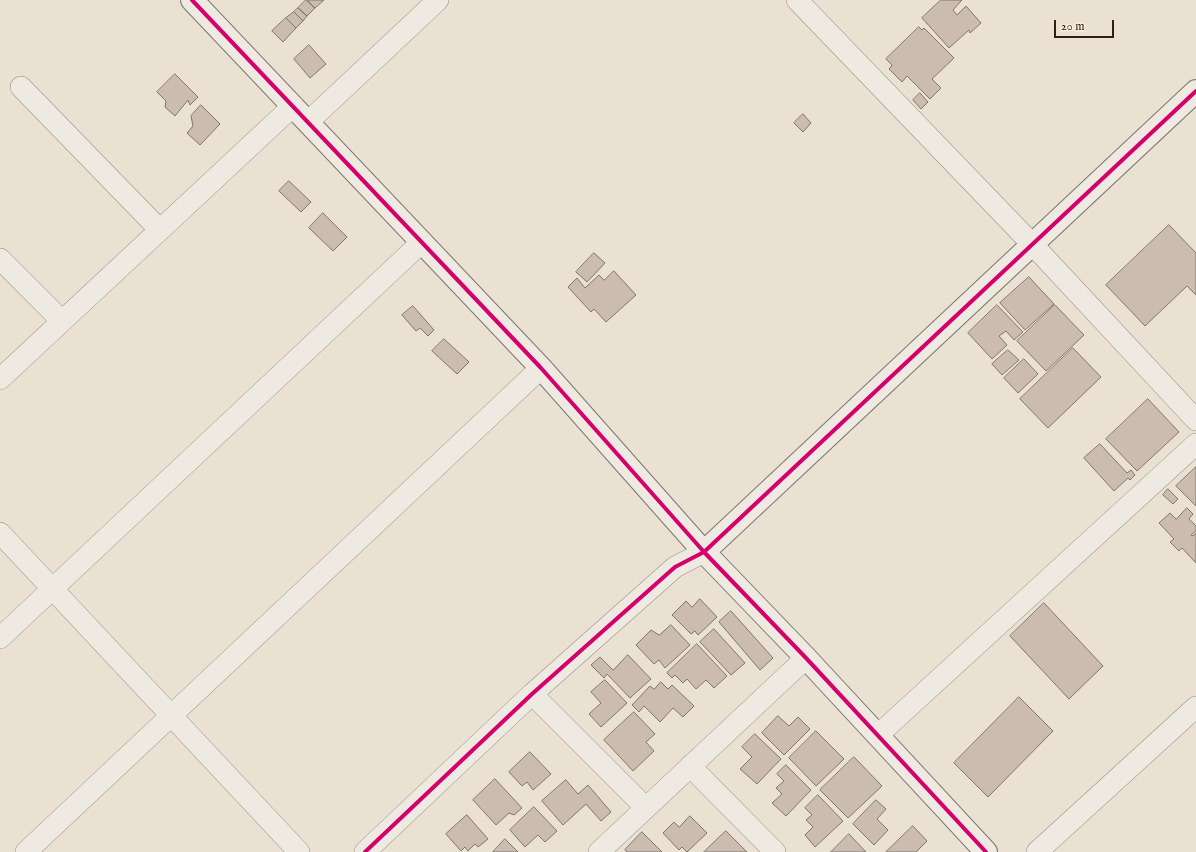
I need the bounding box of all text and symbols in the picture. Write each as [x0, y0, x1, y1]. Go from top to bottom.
scale bar [1056, 12, 1116, 38]
text: 20 m [1061, 19, 1084, 34]

